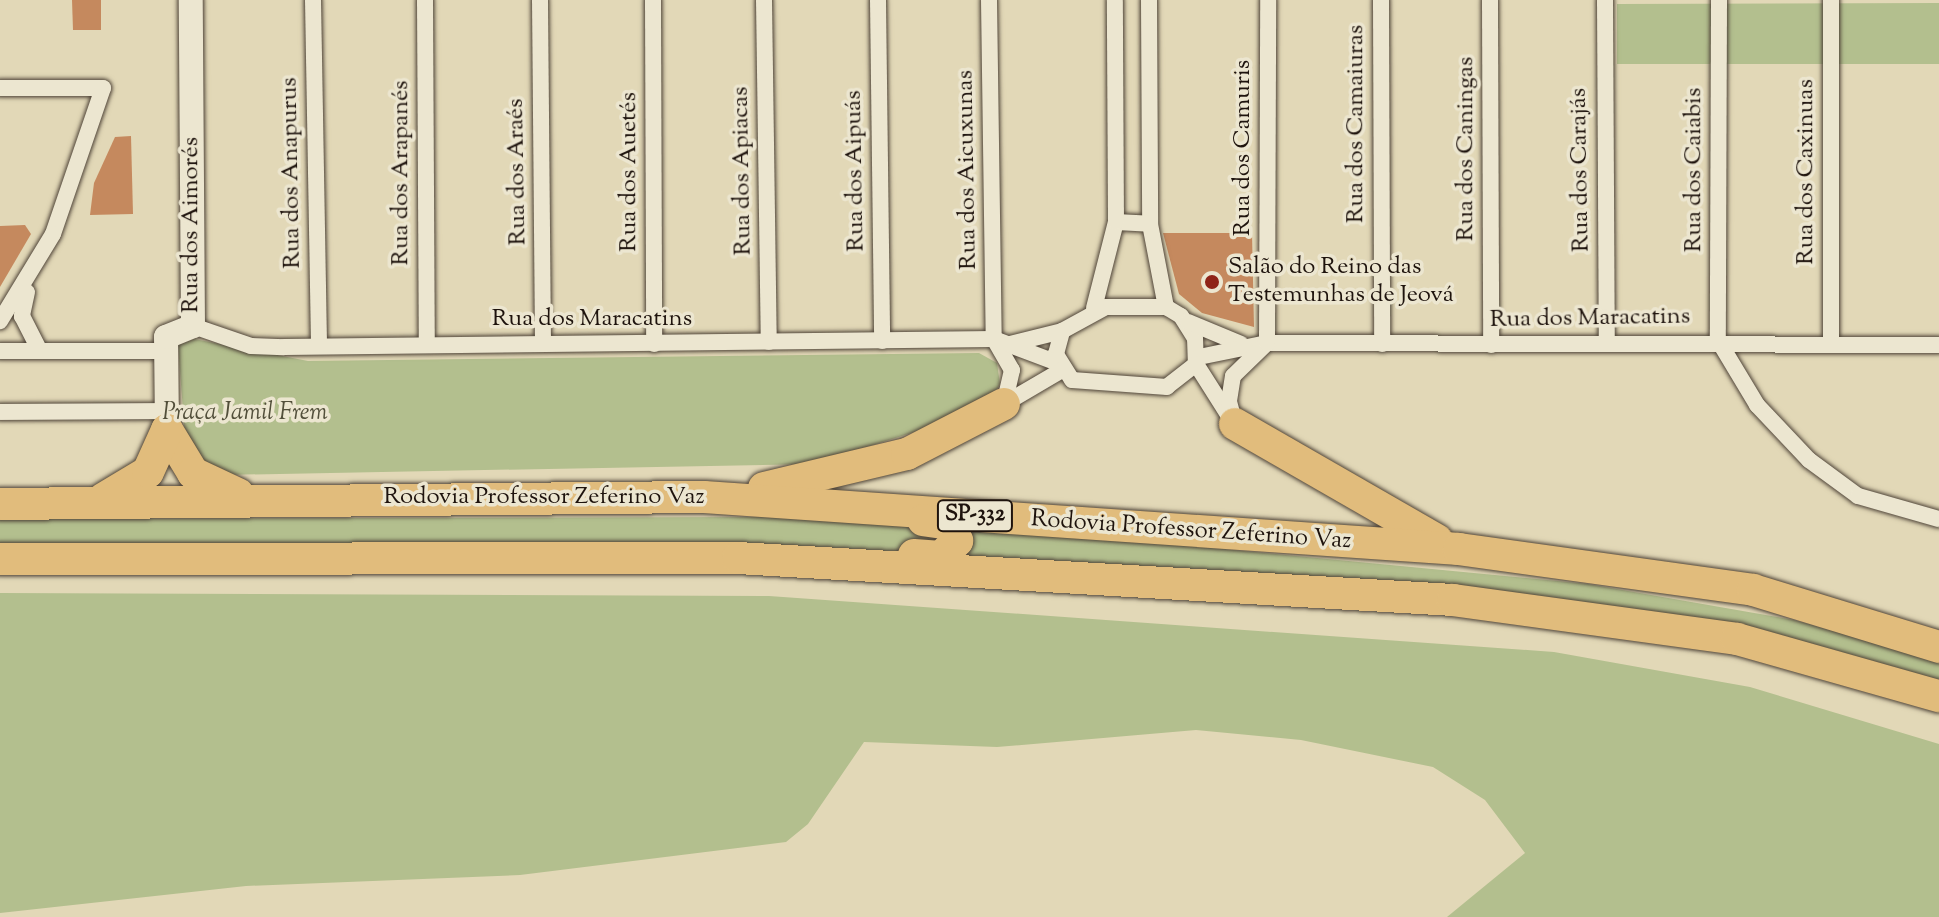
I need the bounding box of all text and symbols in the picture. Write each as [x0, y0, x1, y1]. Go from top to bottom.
street label: Rua dos Camaiuras [1343, 25, 1371, 223]
street label: Rua dos Caningas [1453, 57, 1481, 241]
street label: Rua dos Camuris [1230, 60, 1258, 236]
street label: Rua dos Aicuxunas [952, 70, 984, 270]
street label: Rua dos Anapurus [276, 77, 308, 269]
street label: Rua dos Caxinuas [1793, 79, 1821, 265]
street label: Rua dos Arapanés [388, 80, 416, 266]
street label: Rua dos Apiacas [727, 86, 759, 256]
street label: Rua dos Carajás [1565, 88, 1597, 252]
street label: Rua dos Caiabis [1681, 88, 1709, 252]
street label: Rua dos Aipuás [840, 90, 872, 252]
street label: Rua dos Auetés [616, 92, 644, 252]
street label: Rua dos Araés [502, 98, 534, 246]
street label: Rua dos Aimorés [178, 137, 206, 313]
place label: Salão do Reino das Testemunhas de Jeová [1228, 254, 1454, 310]
marker: Salão do Reino das Testemunhas de Jeová [1203, 273, 1221, 291]
street label: Rua dos Maracatins [1490, 303, 1690, 335]
street label: Rua dos Maracatins [492, 306, 692, 334]
park label: Praça Jamil Frem [162, 400, 328, 428]
street label: Rodovia Professor Zeferino Vaz [383, 484, 705, 512]
road number: SP-332 [935, 498, 1015, 534]
street label: Rodovia Professor Zeferino Vaz [1030, 505, 1352, 557]

